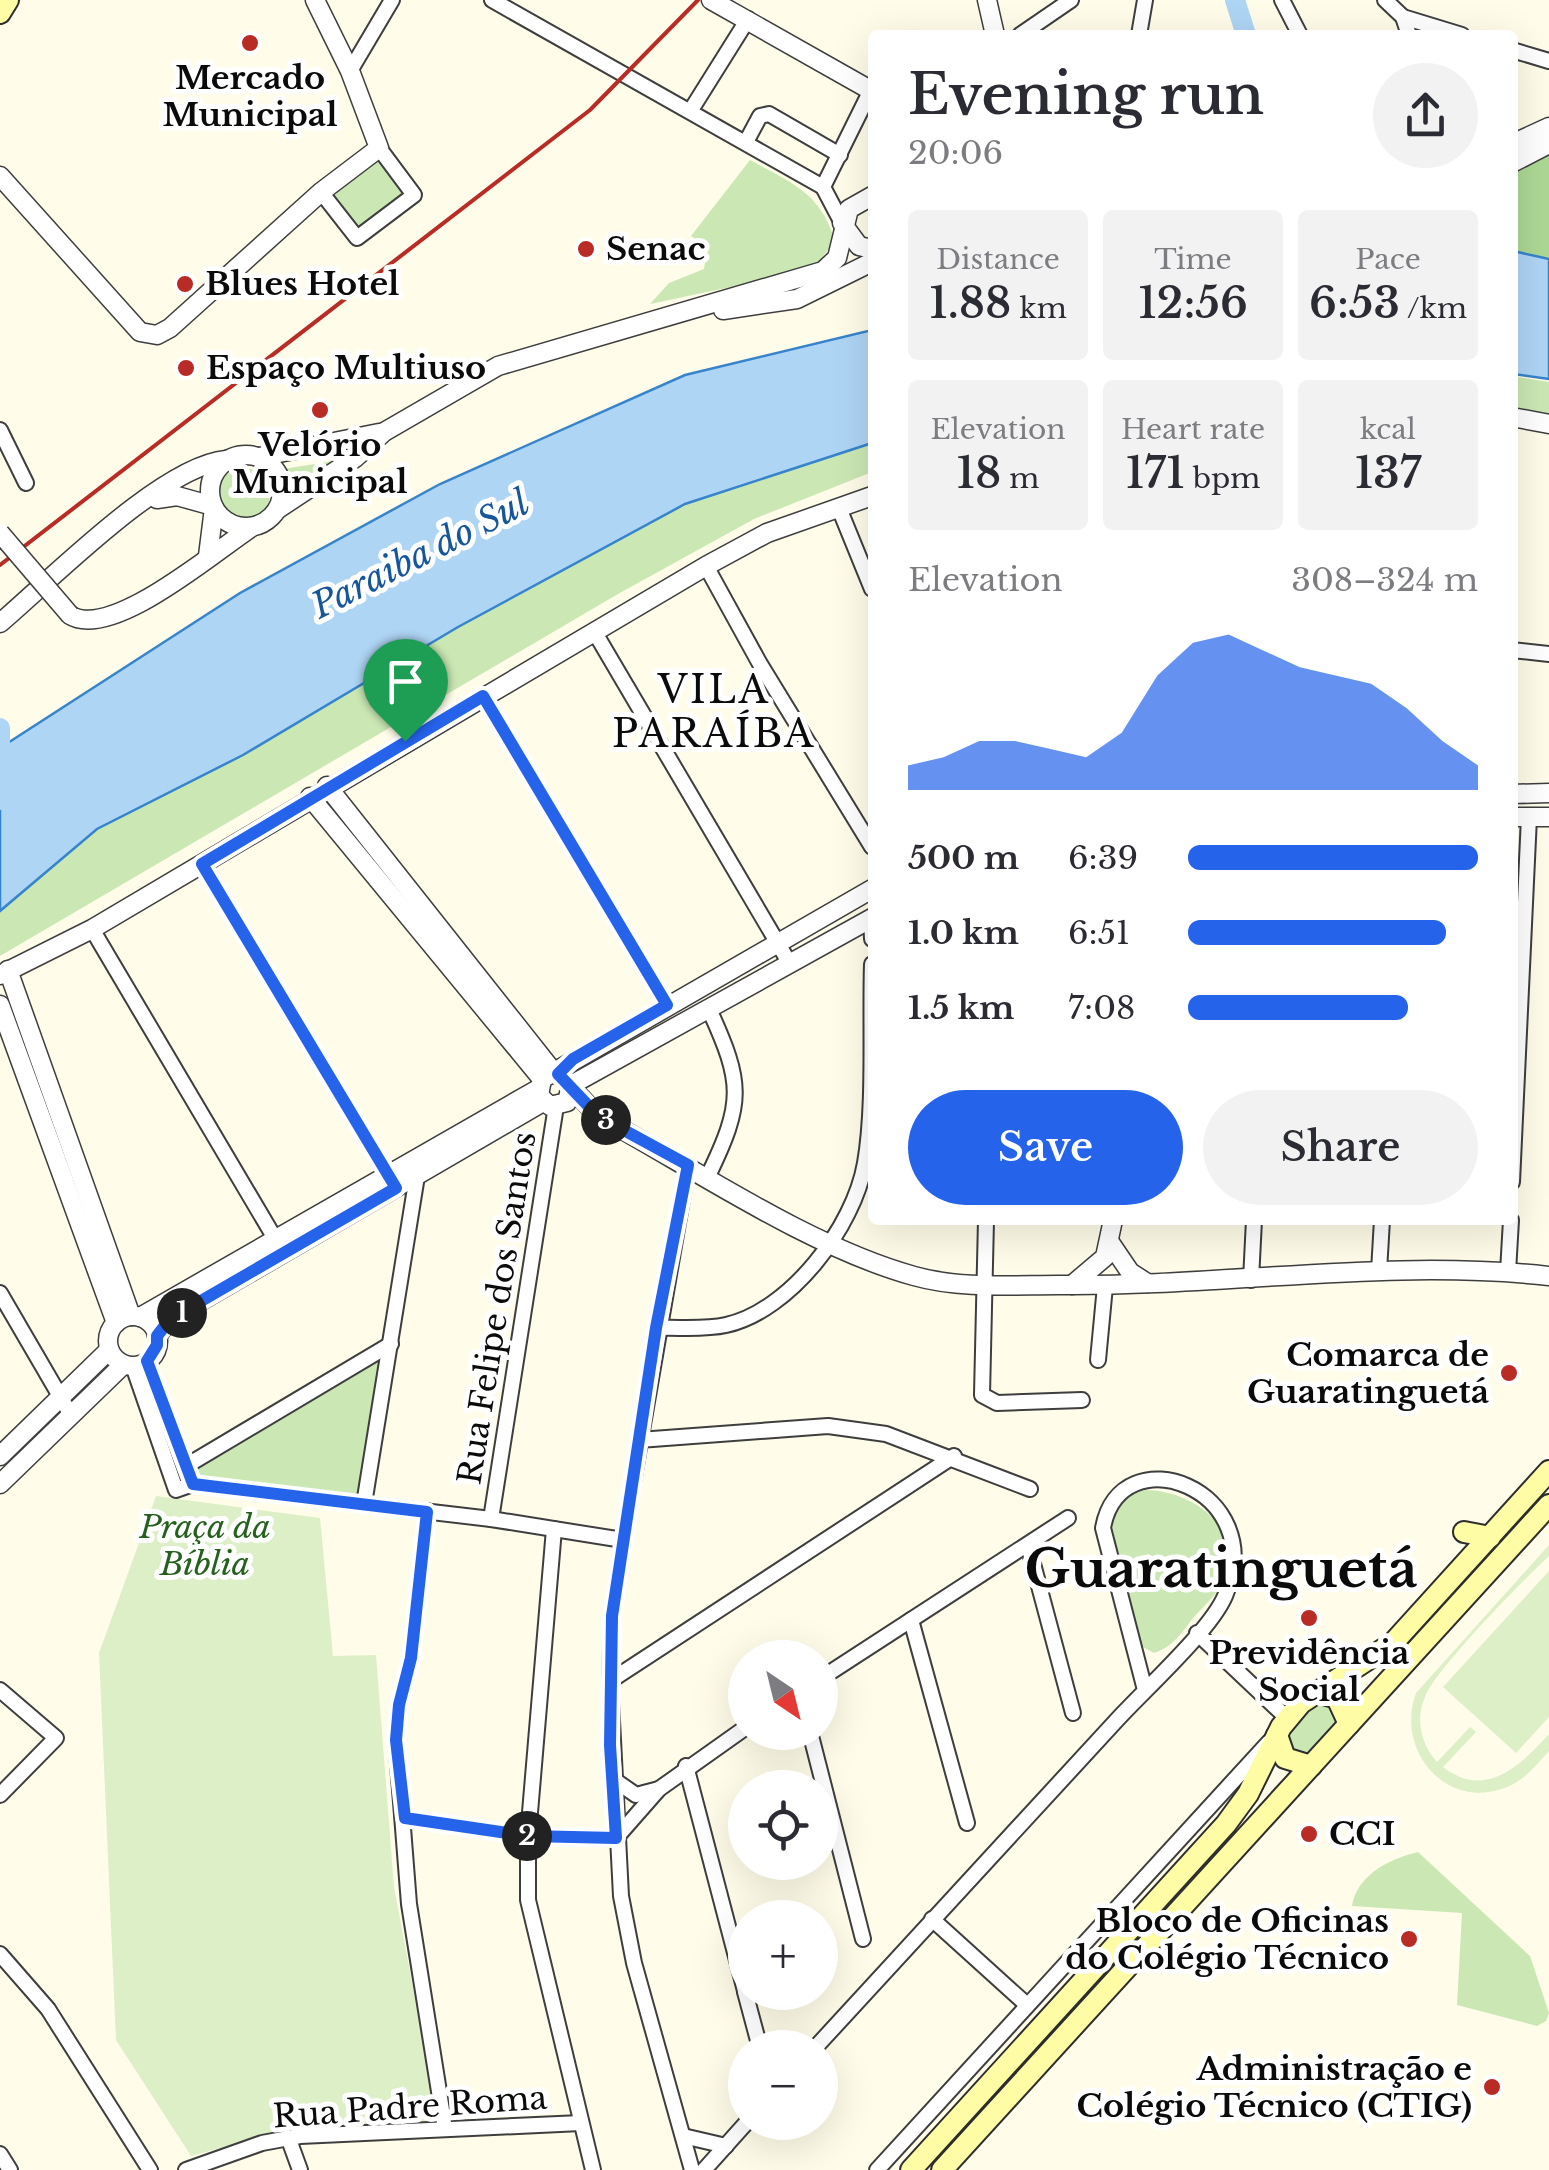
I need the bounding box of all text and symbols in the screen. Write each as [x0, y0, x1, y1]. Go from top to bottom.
marker: Mercado Municipal [239, 32, 261, 54]
place label: Mercado Municipal [162, 58, 338, 135]
text: Evening run [908, 61, 1264, 129]
button: share [1373, 63, 1478, 168]
text: 20:06 [908, 133, 1003, 173]
place label: Senac [606, 229, 706, 269]
marker: Senac [575, 238, 597, 260]
text: Distance [936, 242, 1060, 277]
text: Time [1154, 242, 1232, 277]
text: Pace [1355, 242, 1421, 277]
place label: Blues Hotel [205, 264, 399, 304]
marker: Blues Hotel [174, 273, 196, 295]
text: 1.88 [929, 277, 1011, 329]
text: 12:56 [1138, 277, 1248, 329]
text: 6:53 [1309, 277, 1400, 329]
text: km [1011, 291, 1067, 326]
text: /km [1400, 291, 1467, 326]
place label: Espaço Multiuso [206, 348, 486, 388]
marker: Espaço Multiuso [175, 357, 197, 379]
marker: Velório Municipal [309, 399, 331, 421]
text: Elevation [930, 412, 1066, 447]
text: Heart rate [1121, 412, 1265, 447]
text: kcal [1360, 412, 1416, 447]
place label: Velório Municipal [232, 425, 408, 502]
text: 18 [957, 447, 1001, 499]
text: 171 [1126, 447, 1185, 499]
text: 137 [1355, 447, 1421, 499]
text: m [1001, 461, 1039, 496]
text: bpm [1185, 461, 1260, 496]
water label: Paraiba do Sul [303, 481, 536, 628]
text: Elevation [908, 560, 1062, 600]
text: 308–324 m [1291, 560, 1478, 600]
pin [363, 639, 448, 742]
icon: arrive [378, 654, 433, 709]
district label: VILA PARAÍBA [612, 666, 816, 757]
text: 500 m [908, 838, 1019, 878]
text: 6:39 [1068, 838, 1138, 878]
text: 1.0 km [908, 913, 1019, 953]
text: 6:51 [1068, 913, 1130, 953]
text: 1.5 km [908, 988, 1014, 1028]
text: 7:08 [1068, 988, 1135, 1028]
button: Save [908, 1090, 1183, 1205]
button: Share [1203, 1090, 1478, 1205]
pin: 3 [581, 1095, 631, 1145]
text: 3 [597, 1102, 615, 1137]
street label: Rua Felipe dos Santos [449, 1129, 545, 1487]
pin: 1 [157, 1288, 207, 1338]
text: 1 [176, 1295, 188, 1330]
place label: Comarca de Guaratinguetá [1247, 1335, 1489, 1412]
marker: Comarca de Guaratinguetá [1498, 1362, 1520, 1384]
park label: Praça da Bíblia [138, 1507, 271, 1584]
district label: Guaratinguetá [1024, 1537, 1418, 1601]
marker: Previdência Social [1298, 1607, 1320, 1629]
place label: Previdência Social [1209, 1633, 1409, 1710]
north arrow [728, 1640, 838, 1750]
map controls [728, 1640, 838, 2140]
button: locate [728, 1770, 838, 1880]
pin: 2 [502, 1811, 552, 1861]
place label: CCI [1329, 1814, 1395, 1854]
text: 2 [518, 1818, 536, 1853]
marker: CCI [1298, 1823, 1320, 1845]
button: + [728, 1900, 838, 2010]
place label: Bloco de Oficinas do Colégio Técnico [1065, 1901, 1389, 1978]
marker: Bloco de Oficinas do Colégio Técnico [1398, 1928, 1420, 1950]
button: − [728, 2030, 838, 2140]
place label: Administração e Colégio Técnico (CTIG) [1077, 2049, 1472, 2126]
marker: Administração e Colégio Técnico (CTIG) [1481, 2076, 1503, 2098]
street label: Rua Padre Roma [272, 2077, 549, 2137]

